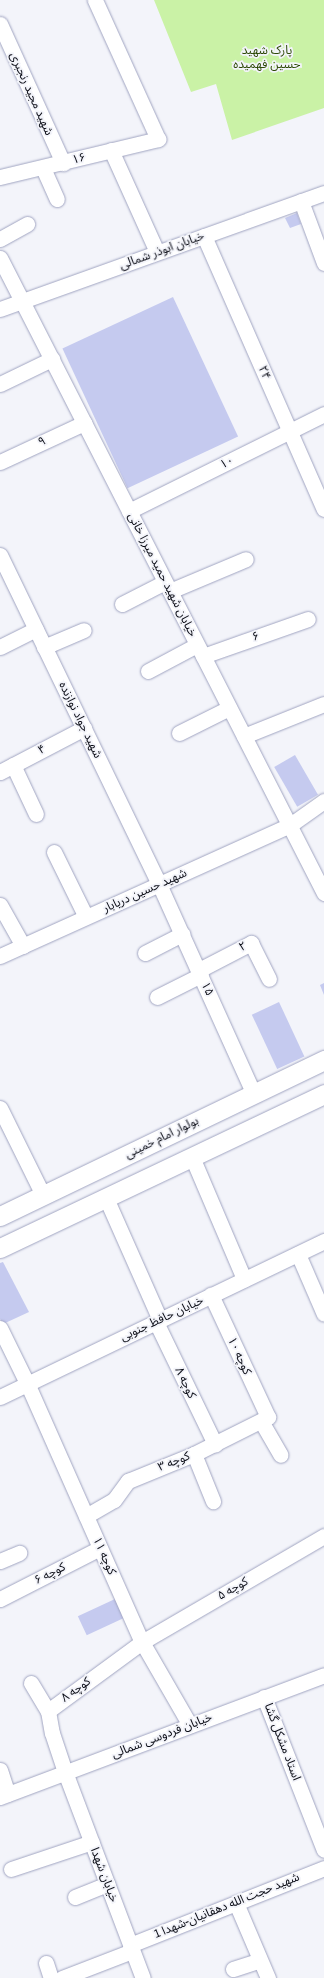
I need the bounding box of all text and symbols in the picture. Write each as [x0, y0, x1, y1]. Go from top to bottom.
park label: پارک شهید حسین فهمیده [233, 44, 301, 72]
street label: شهید مجید رنجبری [6, 50, 56, 138]
street label: ۱۶ [71, 150, 87, 168]
street label: خیابان ابوذر شمالی [118, 229, 206, 273]
street label: ۲۴ [255, 364, 273, 382]
street label: ۹ [36, 434, 48, 450]
street label: ۱۰ [218, 454, 236, 472]
street label: خیابان شهید حمید میرزا خانی [124, 511, 200, 639]
street label: ۶ [250, 629, 262, 645]
street label: شهید جواد نوازنده [55, 679, 105, 761]
street label: ۴ [36, 742, 48, 758]
street label: شهید حسین دریابار [101, 866, 189, 916]
street label: ۲ [237, 939, 249, 955]
street label: ۱۵ [198, 980, 216, 998]
street label: بولوار امام خمینی [123, 1114, 201, 1162]
street label: خیابان حافظ جنوبی [118, 1293, 206, 1345]
street label: کوچه ۱۰ [224, 1335, 254, 1377]
street label: کوچه ۸ [171, 1365, 199, 1401]
street label: کوچه ۳ [156, 1449, 192, 1475]
street label: کوچه ۱۱ [89, 1535, 119, 1577]
street label: کوچه ۶ [32, 1560, 68, 1588]
street label: کوچه ۵ [215, 1574, 251, 1604]
street label: کوچه ۸ [58, 1674, 94, 1706]
street label: استاد مشکل گشا [261, 1701, 303, 1783]
street label: خیابان فردوسی شمالی [110, 1710, 214, 1762]
street label: خیابان شهدا [87, 1846, 121, 1904]
street label: شهید حجت الله دهقانیان-شهدا 1 [152, 1870, 302, 1942]

